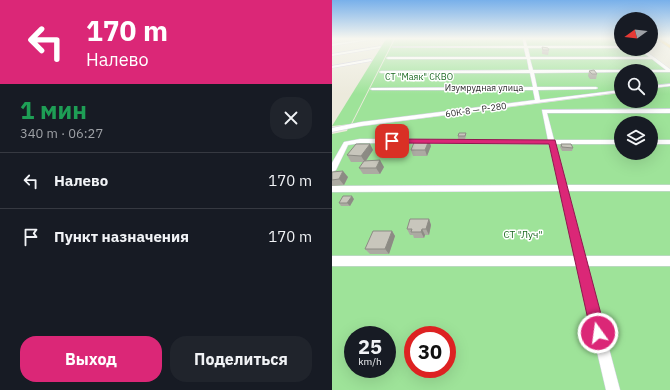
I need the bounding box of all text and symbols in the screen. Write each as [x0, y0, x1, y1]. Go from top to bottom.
text: 170 m [86, 12, 168, 49]
north arrow [614, 12, 658, 56]
map controls [614, 12, 658, 160]
icon: left [20, 16, 72, 68]
text: Налево [86, 48, 149, 71]
button: search [614, 64, 658, 108]
park label: СТ "Маяк" СКВО [385, 71, 453, 82]
street label: Изумрудная улица [445, 82, 523, 93]
text: 1 мин [20, 94, 87, 126]
button: close [270, 97, 312, 139]
street label: 60К-8 — Р-280 [445, 100, 507, 119]
button: layers [614, 116, 658, 160]
pin [375, 124, 409, 158]
text: 340 m · 06:27 [20, 125, 103, 142]
icon: arrive [381, 130, 403, 152]
icon: left [20, 170, 42, 192]
text: Налево [54, 171, 108, 190]
text: 170 m [268, 171, 312, 190]
icon: arrive [20, 226, 42, 248]
text: Пункт назначения [54, 227, 189, 246]
text: 170 m [268, 227, 312, 246]
park label: СТ "Луч" [503, 228, 543, 241]
position arrow [577, 312, 619, 354]
speed limit sign: 30 [404, 326, 456, 378]
text: 25 [358, 333, 382, 360]
button: Выход [20, 336, 162, 382]
button: Поделиться [170, 336, 312, 382]
text: km/h [358, 355, 382, 368]

